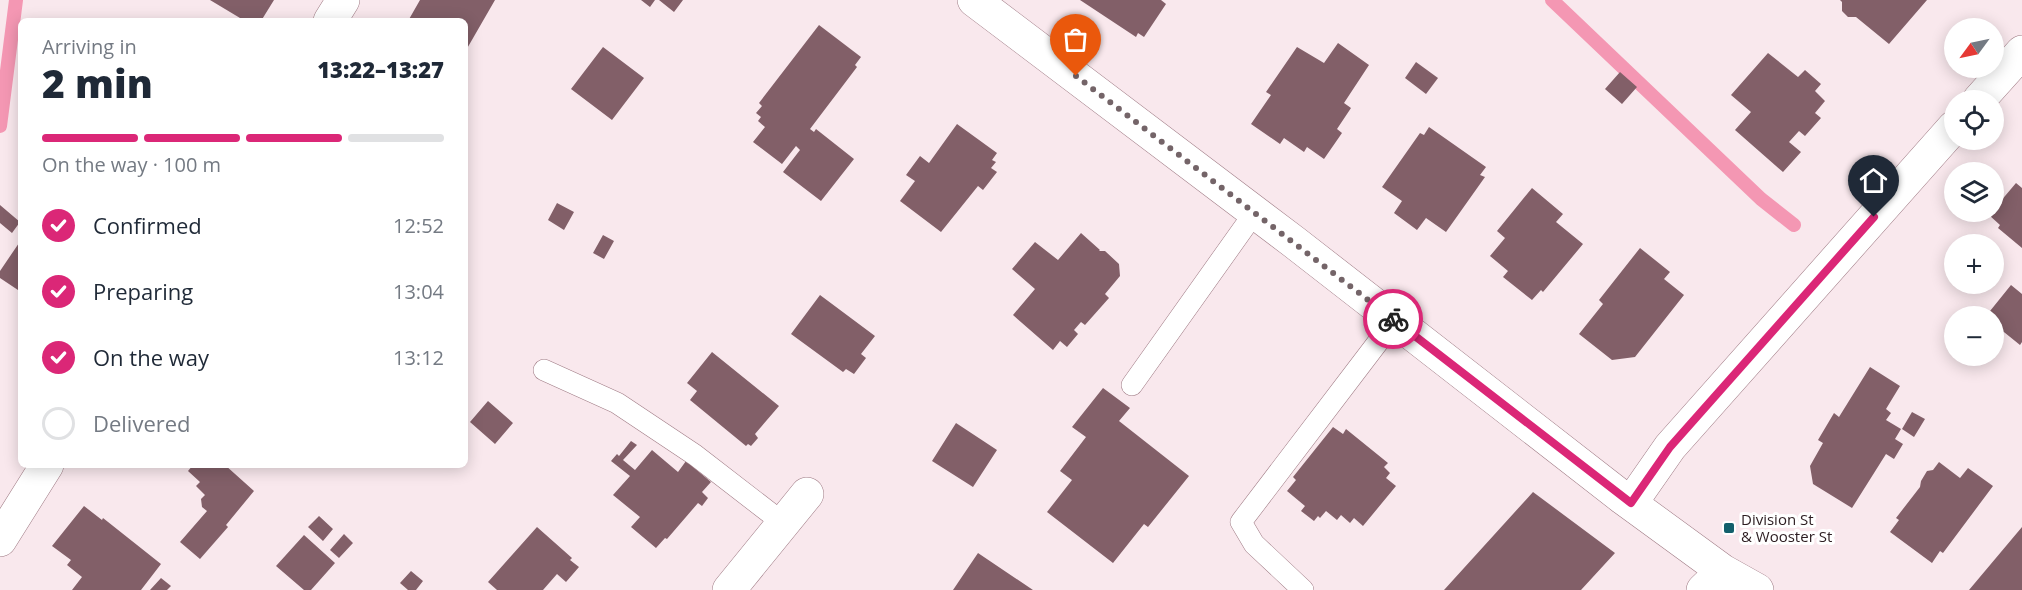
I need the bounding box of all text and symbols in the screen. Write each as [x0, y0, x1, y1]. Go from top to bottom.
pin [1050, 14, 1101, 76]
north arrow [1944, 18, 2004, 78]
map controls [1944, 18, 2004, 366]
icon: bag [1059, 23, 1092, 56]
text: Arriving in [42, 33, 137, 60]
text: 13:22–13:27 [317, 54, 444, 84]
text: 2 min [42, 56, 153, 109]
button: locate [1944, 90, 2004, 150]
text: On the way · 100 m [42, 151, 221, 178]
pin [1848, 155, 1899, 217]
button: layers [1944, 162, 2004, 222]
icon: home [1857, 164, 1890, 197]
icon: check [42, 209, 75, 242]
text: Confirmed [93, 210, 202, 240]
text: 12:52 [393, 212, 444, 239]
button: + [1944, 234, 2004, 294]
icon: check [42, 275, 75, 308]
text: Preparing [93, 276, 193, 306]
text: 13:04 [393, 278, 444, 305]
courier [1363, 289, 1423, 349]
icon: bike [1377, 303, 1410, 336]
button: − [1944, 306, 2004, 366]
icon: check [42, 341, 75, 374]
text: On the way [93, 342, 209, 372]
text: 13:12 [393, 344, 444, 371]
text: Delivered [93, 408, 191, 438]
place label: Division St & Wooster St [1741, 509, 1832, 546]
marker: Division St & Wooster St [1722, 521, 1736, 535]

